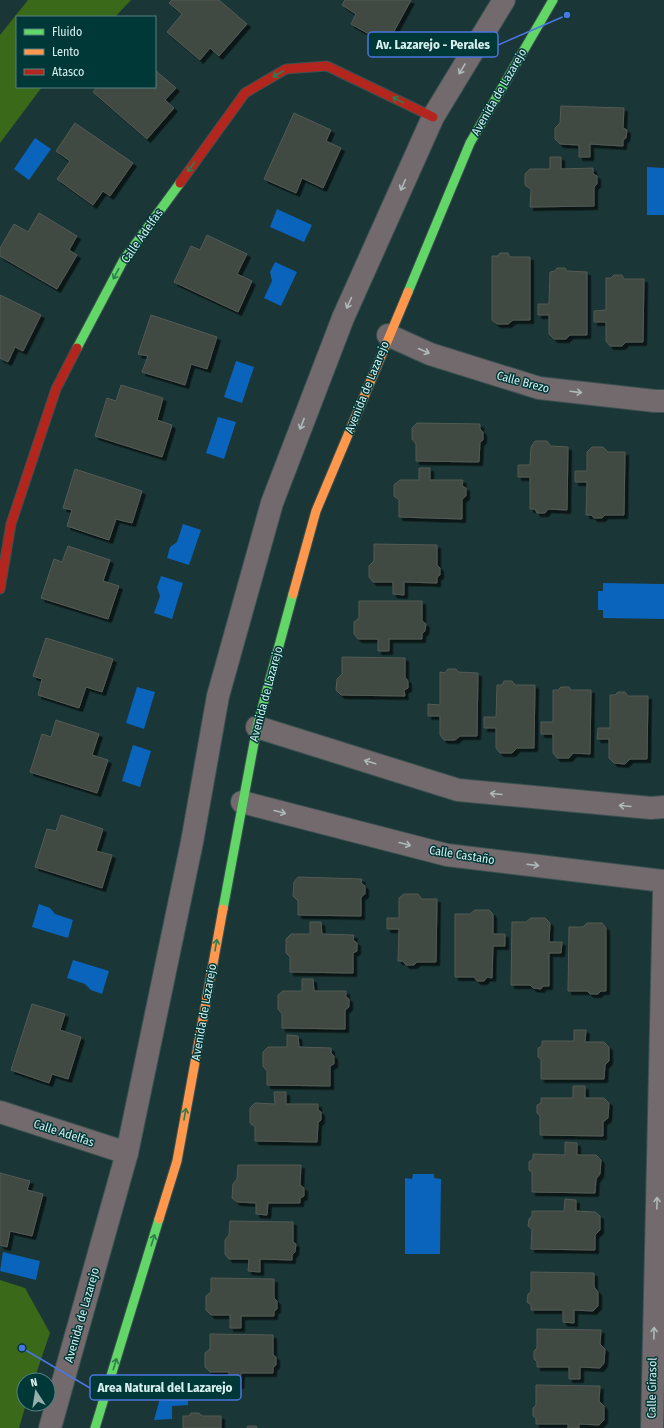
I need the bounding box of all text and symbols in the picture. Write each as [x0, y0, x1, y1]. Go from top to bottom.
legend [16, 16, 156, 88]
text: Fluido [52, 25, 82, 39]
callout: Av. Lazarejo - Perales [368, 32, 498, 57]
text: Av. Lazarejo - Perales [375, 37, 490, 52]
text: Lento [52, 45, 79, 59]
street label: Avenida de Lazarejo [468, 46, 530, 138]
one-way arrow [458, 63, 466, 75]
text: Atasco [52, 65, 84, 79]
one-way arrow [272, 70, 284, 78]
one-way arrow [393, 96, 405, 103]
one-way arrow [187, 162, 195, 173]
one-way arrow [399, 178, 406, 190]
street label: Calle Adelfas [118, 206, 166, 266]
one-way arrow [112, 268, 120, 280]
one-way arrow [345, 297, 353, 309]
street label: Avenida de Lazarejo [342, 339, 392, 435]
one-way arrow [418, 348, 430, 355]
street label: Calle Brezo [495, 368, 551, 396]
one-way arrow [569, 388, 582, 396]
one-way arrow [297, 418, 305, 430]
street label: Avenida de Lazarejo [247, 645, 285, 743]
one-way arrow [364, 758, 376, 766]
one-way arrow [490, 790, 503, 797]
one-way arrow [619, 802, 632, 809]
one-way arrow [273, 808, 286, 816]
one-way arrow [399, 841, 412, 849]
street label: Calle Castaño [428, 843, 496, 867]
one-way arrow [526, 862, 539, 869]
one-way arrow [212, 939, 220, 952]
street label: Avenida de Lazarejo [189, 963, 219, 1061]
one-way arrow [181, 1108, 189, 1121]
street label: Calle Adelfas [32, 1117, 96, 1149]
one-way arrow [653, 1197, 661, 1210]
one-way arrow [150, 1233, 157, 1246]
street label: Avenida de Lazarejo [62, 1266, 102, 1364]
one-way arrow [650, 1327, 658, 1340]
street label: Calle Girasol [644, 1357, 660, 1419]
one-way arrow [112, 1358, 119, 1371]
north arrow [16, 1372, 56, 1412]
callout: Area Natural del Lazarejo [90, 1375, 241, 1400]
text: N [29, 1376, 39, 1390]
text: Area Natural del Lazarejo [96, 1380, 233, 1395]

